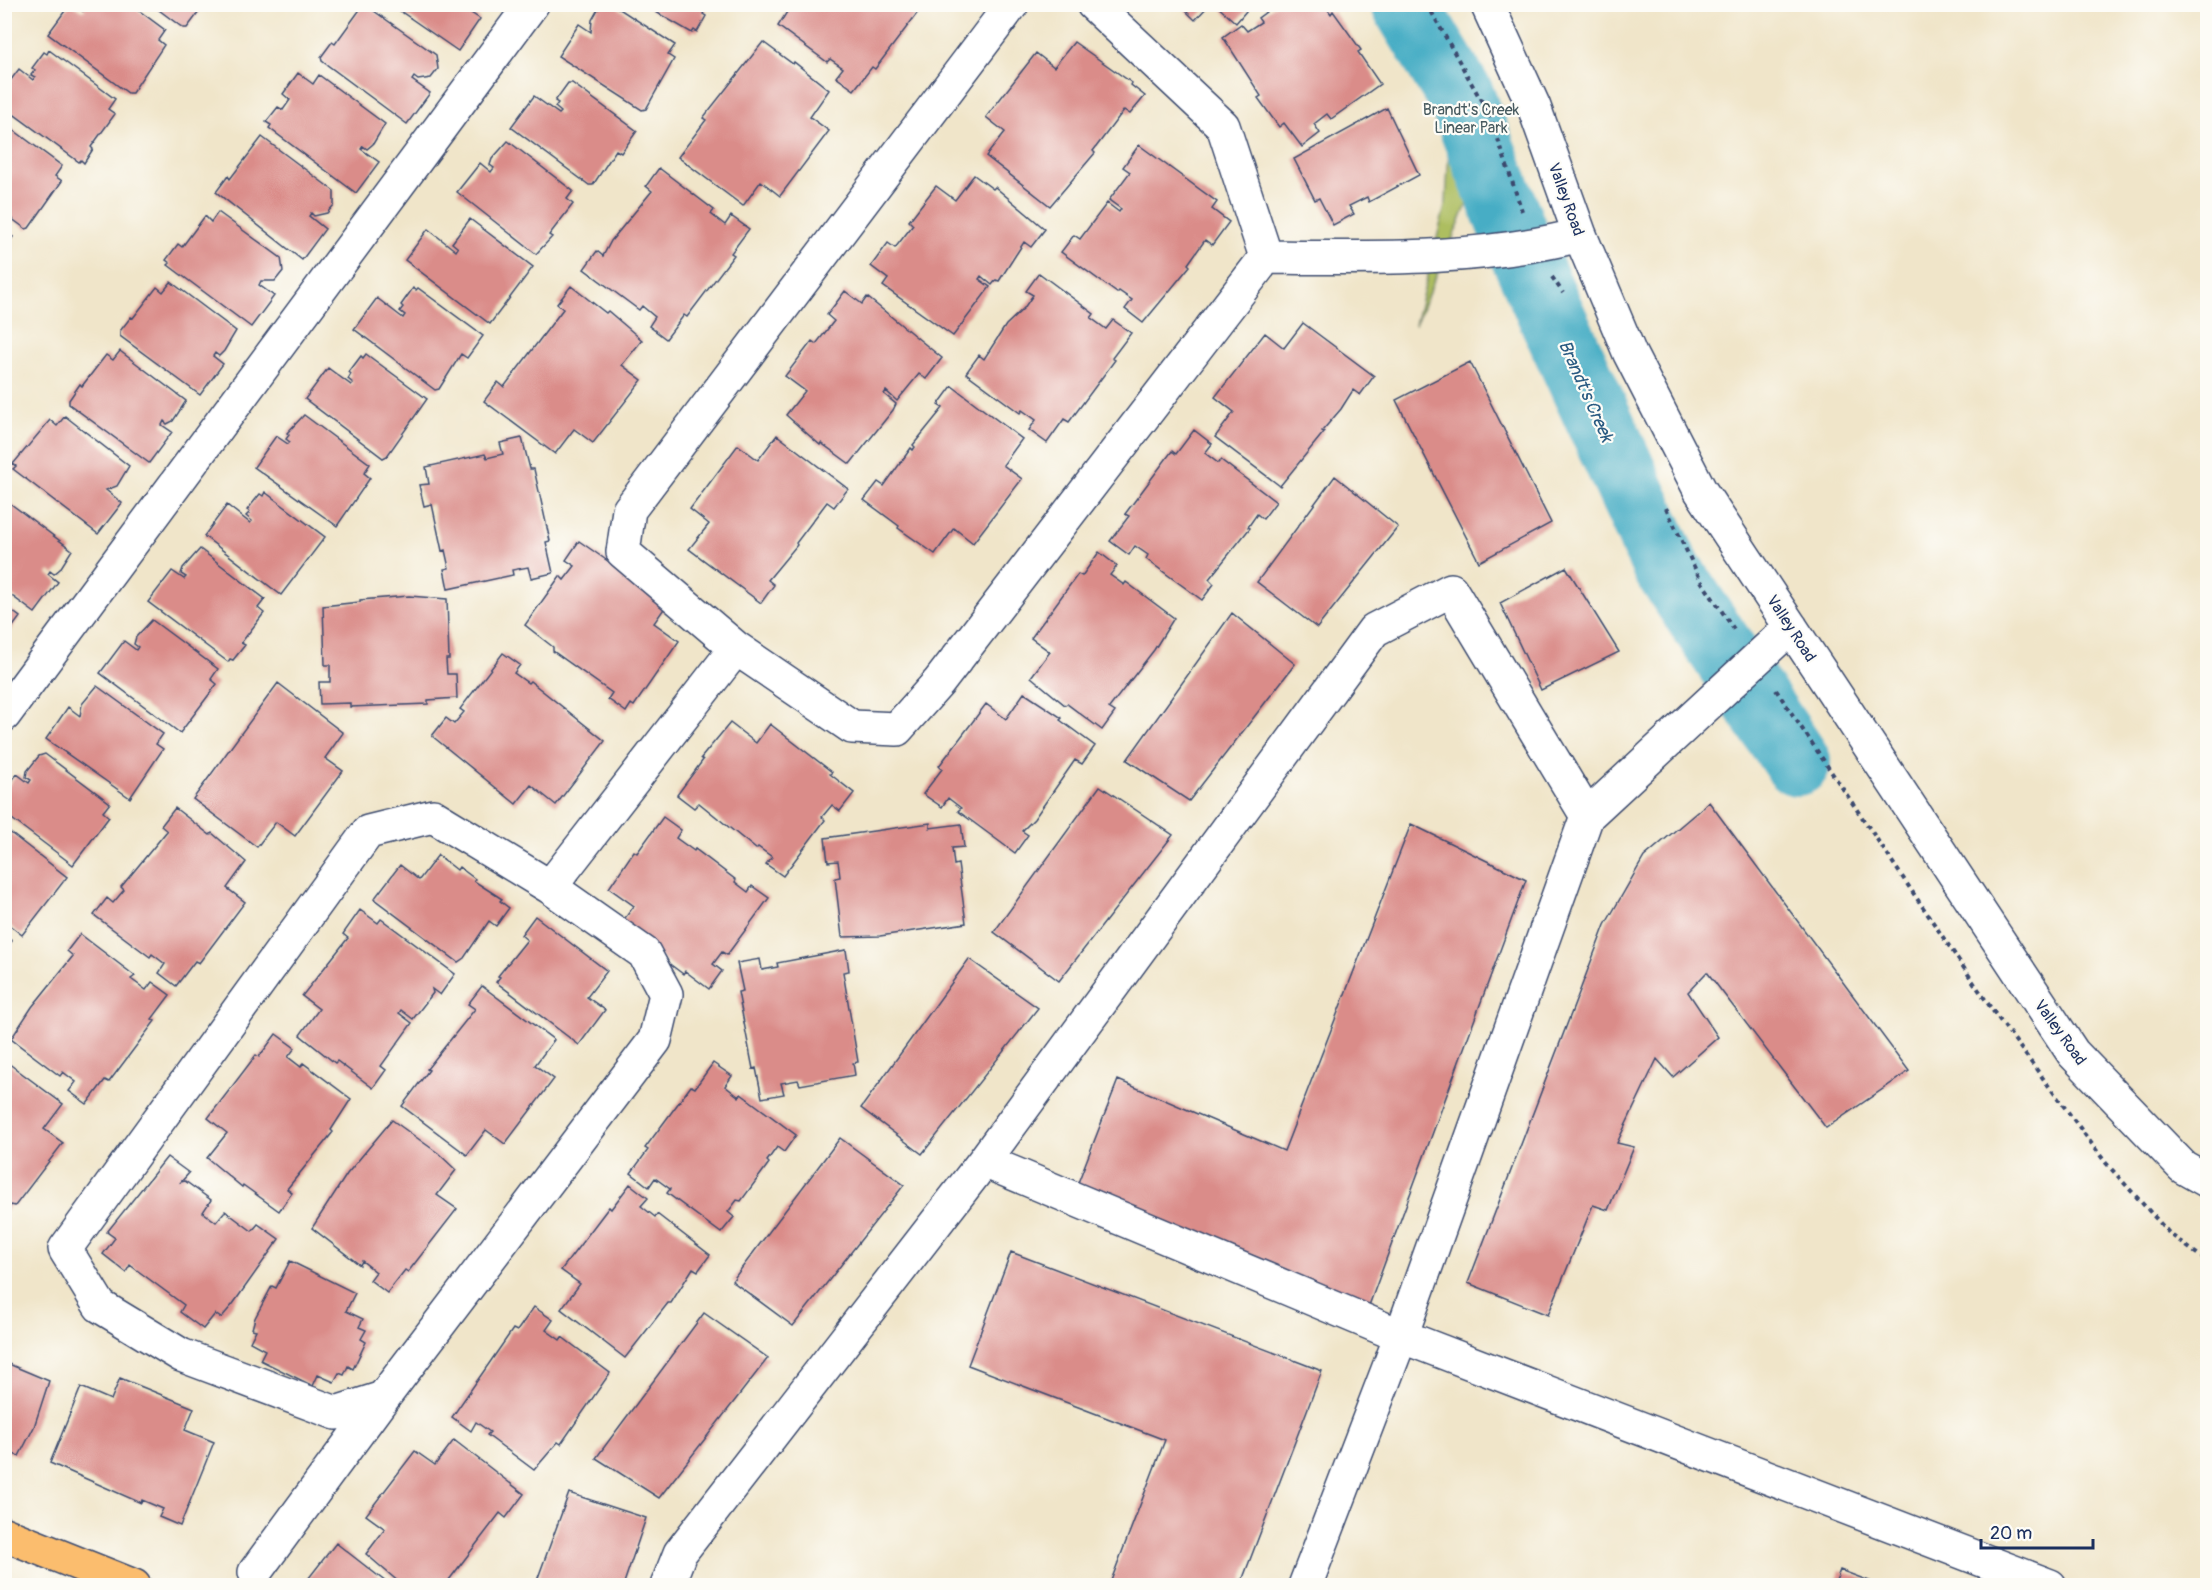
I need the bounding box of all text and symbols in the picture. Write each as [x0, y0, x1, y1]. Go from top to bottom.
park label: Brandt's Creek Linear Park [1423, 100, 1520, 138]
street label: Valley Road [1544, 160, 1588, 238]
water label: Brandt's Creek [1553, 337, 1619, 447]
street label: Valley Road [1762, 591, 1820, 666]
street label: Valley Road [2030, 996, 2091, 1069]
scale bar [1981, 1512, 2094, 1550]
text: 20 m [1990, 1522, 2032, 1545]

